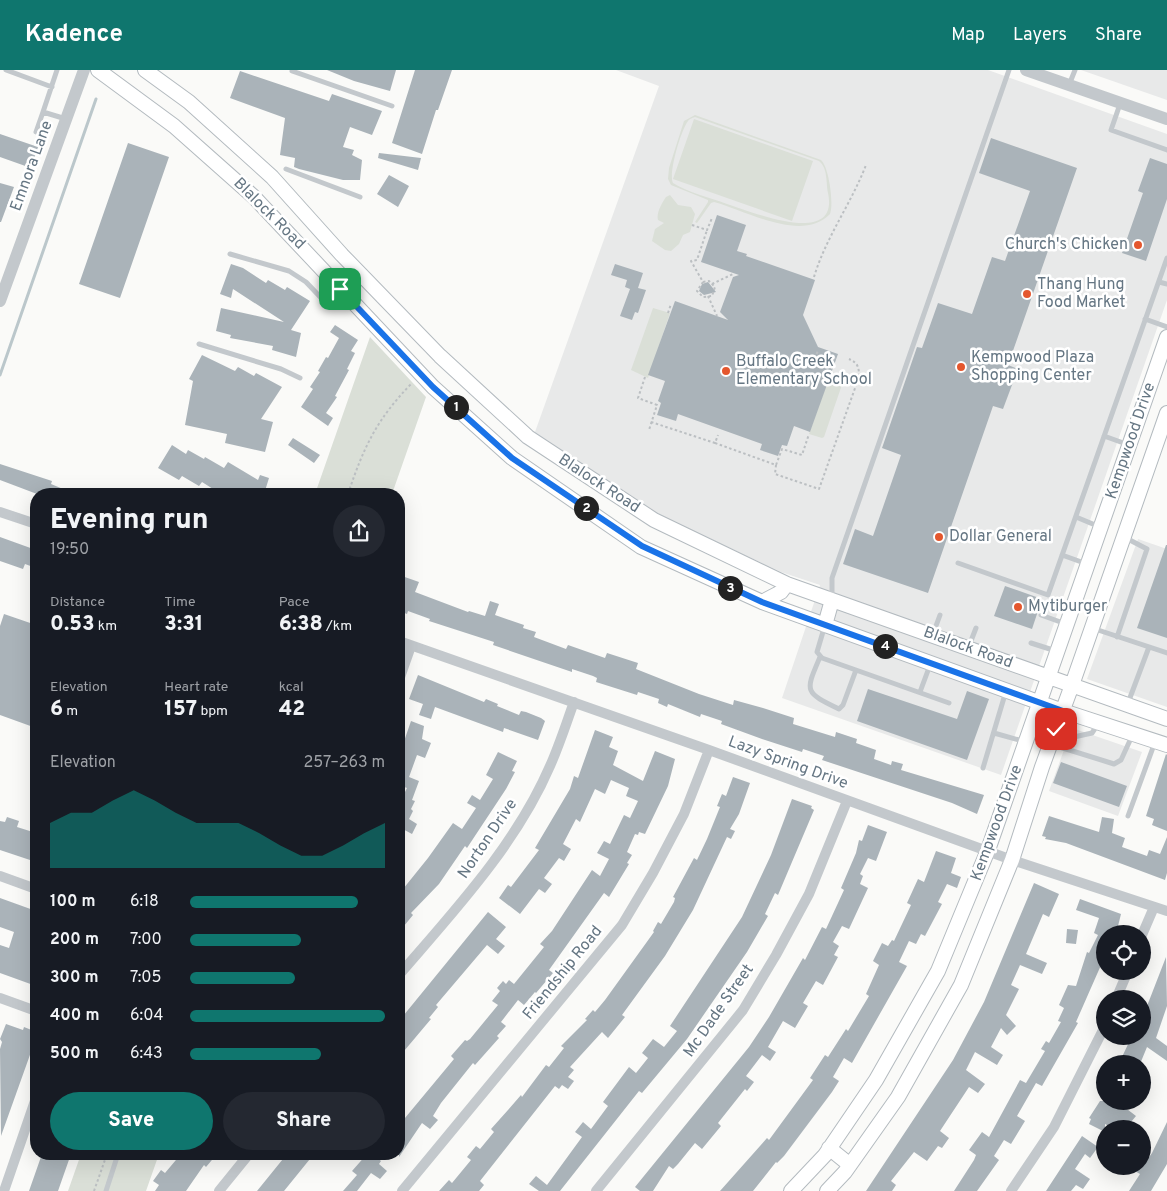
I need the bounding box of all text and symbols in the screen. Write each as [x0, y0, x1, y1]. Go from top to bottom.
text: Kadence [25, 20, 123, 50]
text: Map [951, 24, 985, 47]
text: Layers [1013, 24, 1067, 47]
text: Share [1095, 24, 1142, 47]
street label: Emnora Lane [6, 118, 58, 214]
street label: Blalock Road [229, 174, 309, 254]
place label: Church's Chicken [1005, 235, 1128, 255]
marker: Church's Chicken [1132, 239, 1144, 251]
pin [319, 268, 361, 310]
icon: arrive [326, 275, 354, 303]
place label: Thang Hung Food Market [1037, 275, 1126, 313]
marker: Thang Hung Food Market [1021, 288, 1033, 300]
place label: Kempwood Plaza Shopping Center [971, 348, 1094, 386]
place label: Buffalo Creek Elementary School [736, 352, 872, 390]
marker: Kempwood Plaza Shopping Center [955, 361, 967, 373]
marker: Buffalo Creek Elementary School [720, 365, 732, 377]
street label: Kempwood Drive [1102, 380, 1160, 502]
pin: 1 [444, 394, 468, 420]
text: 1 [454, 399, 459, 416]
street label: Blalock Road [554, 450, 644, 518]
pin: 2 [574, 496, 598, 520]
text: 2 [582, 500, 591, 517]
text: Evening run [50, 503, 209, 539]
button: share [333, 505, 385, 557]
place label: Dollar General [949, 527, 1052, 547]
marker: Dollar General [933, 531, 945, 543]
text: 19:50 [50, 540, 89, 560]
pin: 3 [718, 576, 742, 600]
text: 3 [726, 580, 735, 597]
text: Distance [50, 594, 105, 611]
text: Time [164, 594, 196, 611]
text: Pace [279, 594, 309, 611]
place label: Mytiburger [1028, 597, 1107, 617]
marker: Mytiburger [1012, 601, 1024, 613]
text: 0.53 [50, 611, 95, 638]
text: 3:31 [164, 611, 203, 638]
text: 6:38 [279, 611, 323, 638]
text: km [95, 618, 117, 635]
text: /km [323, 618, 352, 635]
street label: Blalock Road [921, 623, 1015, 673]
pin: 4 [872, 634, 898, 658]
text: 4 [881, 638, 890, 655]
text: Elevation [50, 679, 108, 696]
text: Heart rate [164, 679, 228, 696]
text: kcal [279, 679, 304, 696]
text: 6 [50, 696, 63, 723]
text: 157 [164, 696, 197, 723]
text: 42 [279, 696, 305, 723]
text: m [63, 703, 78, 720]
text: bpm [197, 703, 228, 720]
pin [1035, 708, 1077, 750]
icon: check [1042, 715, 1070, 743]
street label: Lazy Spring Drive [725, 732, 851, 794]
text: Elevation [50, 753, 116, 773]
text: 257–263 m [303, 753, 385, 773]
street label: Kempwood Drive [967, 762, 1027, 884]
street label: Norton Drive [454, 795, 522, 883]
text: 100 m [50, 892, 96, 912]
text: 6:18 [130, 892, 159, 912]
street label: Friendship Road [519, 922, 607, 1024]
map controls [1096, 925, 1151, 1175]
button: locate [1096, 925, 1151, 980]
text: 200 m [50, 930, 99, 950]
text: 7:00 [130, 930, 162, 950]
street label: Mc Dade Street [679, 960, 759, 1062]
text: 300 m [50, 968, 98, 988]
text: 7:05 [130, 968, 162, 988]
button: layers [1096, 990, 1151, 1045]
text: 400 m [50, 1006, 99, 1026]
text: 6:04 [130, 1006, 163, 1026]
text: 500 m [50, 1044, 99, 1064]
text: 6:43 [130, 1044, 163, 1064]
button: + [1096, 1055, 1151, 1110]
button: Save [50, 1092, 213, 1150]
button: Share [223, 1092, 385, 1150]
button: − [1096, 1120, 1151, 1175]

